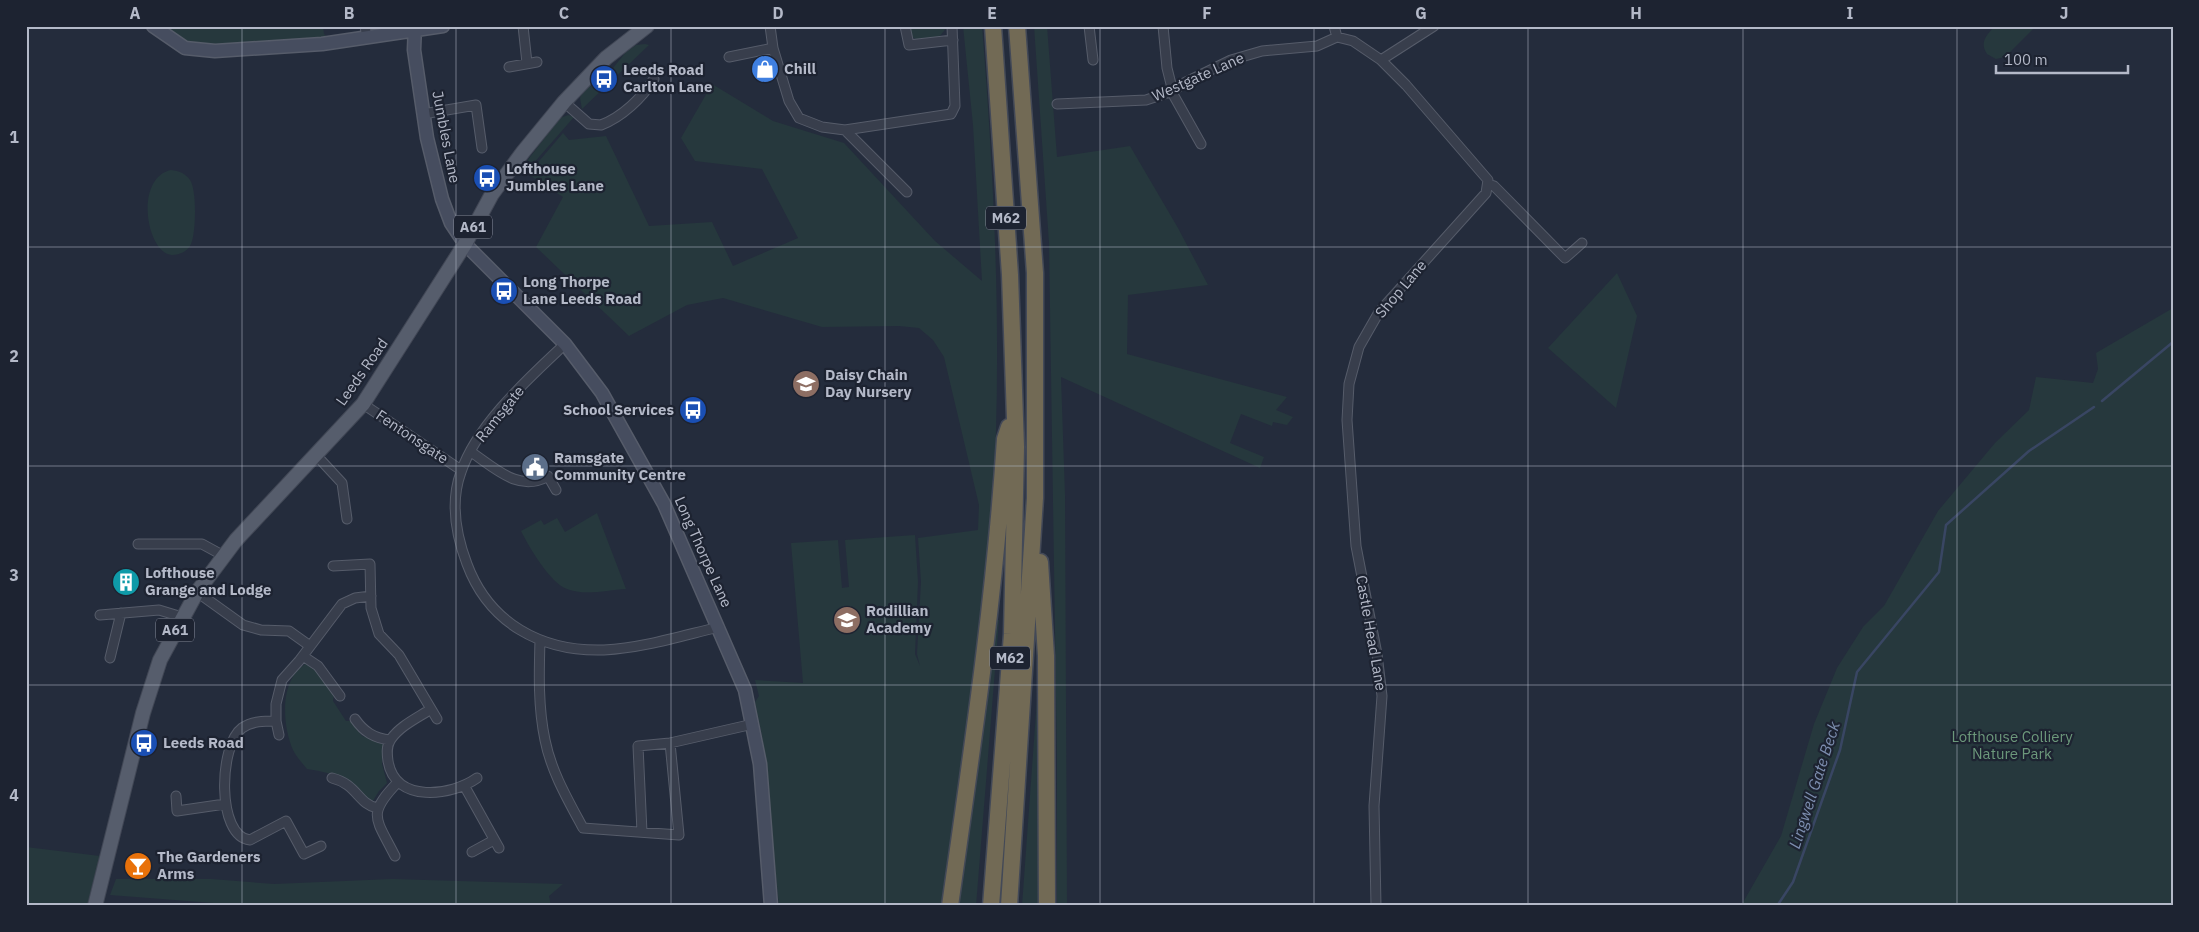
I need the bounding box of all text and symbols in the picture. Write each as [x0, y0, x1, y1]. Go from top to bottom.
text: A [130, 3, 141, 23]
text: B [344, 3, 355, 23]
text: C [559, 3, 569, 23]
text: D [772, 3, 784, 23]
text: E [987, 3, 997, 23]
text: F [1202, 3, 1212, 23]
text: G [1415, 3, 1427, 23]
text: H [1630, 3, 1642, 23]
text: I [1847, 3, 1854, 23]
text: J [2060, 3, 2068, 23]
scale bar [1996, 42, 2129, 74]
street label: Westgate Lane [1149, 48, 1247, 105]
text: 100 m [2004, 50, 2048, 69]
shop icon: Chill [750, 54, 780, 84]
place label: Chill [784, 59, 816, 78]
place label: Leeds Road Carlton Lane [623, 60, 712, 96]
bus stop icon: Leeds Road Carlton Lane [589, 64, 619, 94]
street label: Jumbles Lane [428, 89, 465, 185]
text: 1 [9, 127, 19, 147]
place label: Lofthouse Jumbles Lane [506, 159, 604, 195]
bus stop icon: Lofthouse Jumbles Lane [472, 163, 502, 193]
road number: M62 [986, 207, 1026, 230]
road number: A61 [454, 216, 492, 238]
street label: Shop Lane [1371, 256, 1430, 322]
place label: Long Thorpe Lane Leeds Road [523, 272, 641, 308]
bus stop icon: Long Thorpe Lane Leeds Road [489, 276, 519, 306]
street label: Leeds Road [331, 334, 392, 409]
text: 2 [9, 346, 19, 366]
place label: Daisy Chain Day Nursery [825, 365, 911, 401]
school or university icon: Daisy Chain Day Nursery [791, 369, 821, 399]
street label: Ramsgate [471, 382, 528, 446]
bus stop icon: School Services [678, 395, 708, 425]
place label: School Services [563, 400, 674, 419]
street label: Fentonsgate [372, 405, 452, 468]
place label: Ramsgate Community Centre [554, 448, 686, 484]
public building icon: Ramsgate Community Centre [520, 452, 550, 482]
street label: Long Thorpe Lane [670, 493, 736, 610]
place label: Lofthouse Grange and Lodge [145, 563, 271, 599]
text: 3 [9, 565, 19, 585]
building icon: Lofthouse Grange and Lodge [111, 567, 141, 597]
street label: Castle Head Lane [1352, 574, 1391, 692]
place label: Rodillian Academy [866, 601, 931, 637]
school or university icon: Rodillian Academy [832, 605, 862, 635]
road number: A61 [156, 618, 194, 642]
road number: M62 [990, 646, 1030, 670]
water label: Lingwell Gate Beck [1784, 718, 1844, 851]
park label: Lofthouse Colliery Nature Park [1951, 727, 2073, 763]
bus stop icon: Leeds Road [129, 728, 159, 758]
place label: Leeds Road [163, 733, 244, 752]
text: 4 [9, 785, 19, 805]
place label: The Gardeners Arms [157, 847, 261, 883]
bar icon: The Gardeners Arms [123, 851, 153, 881]

